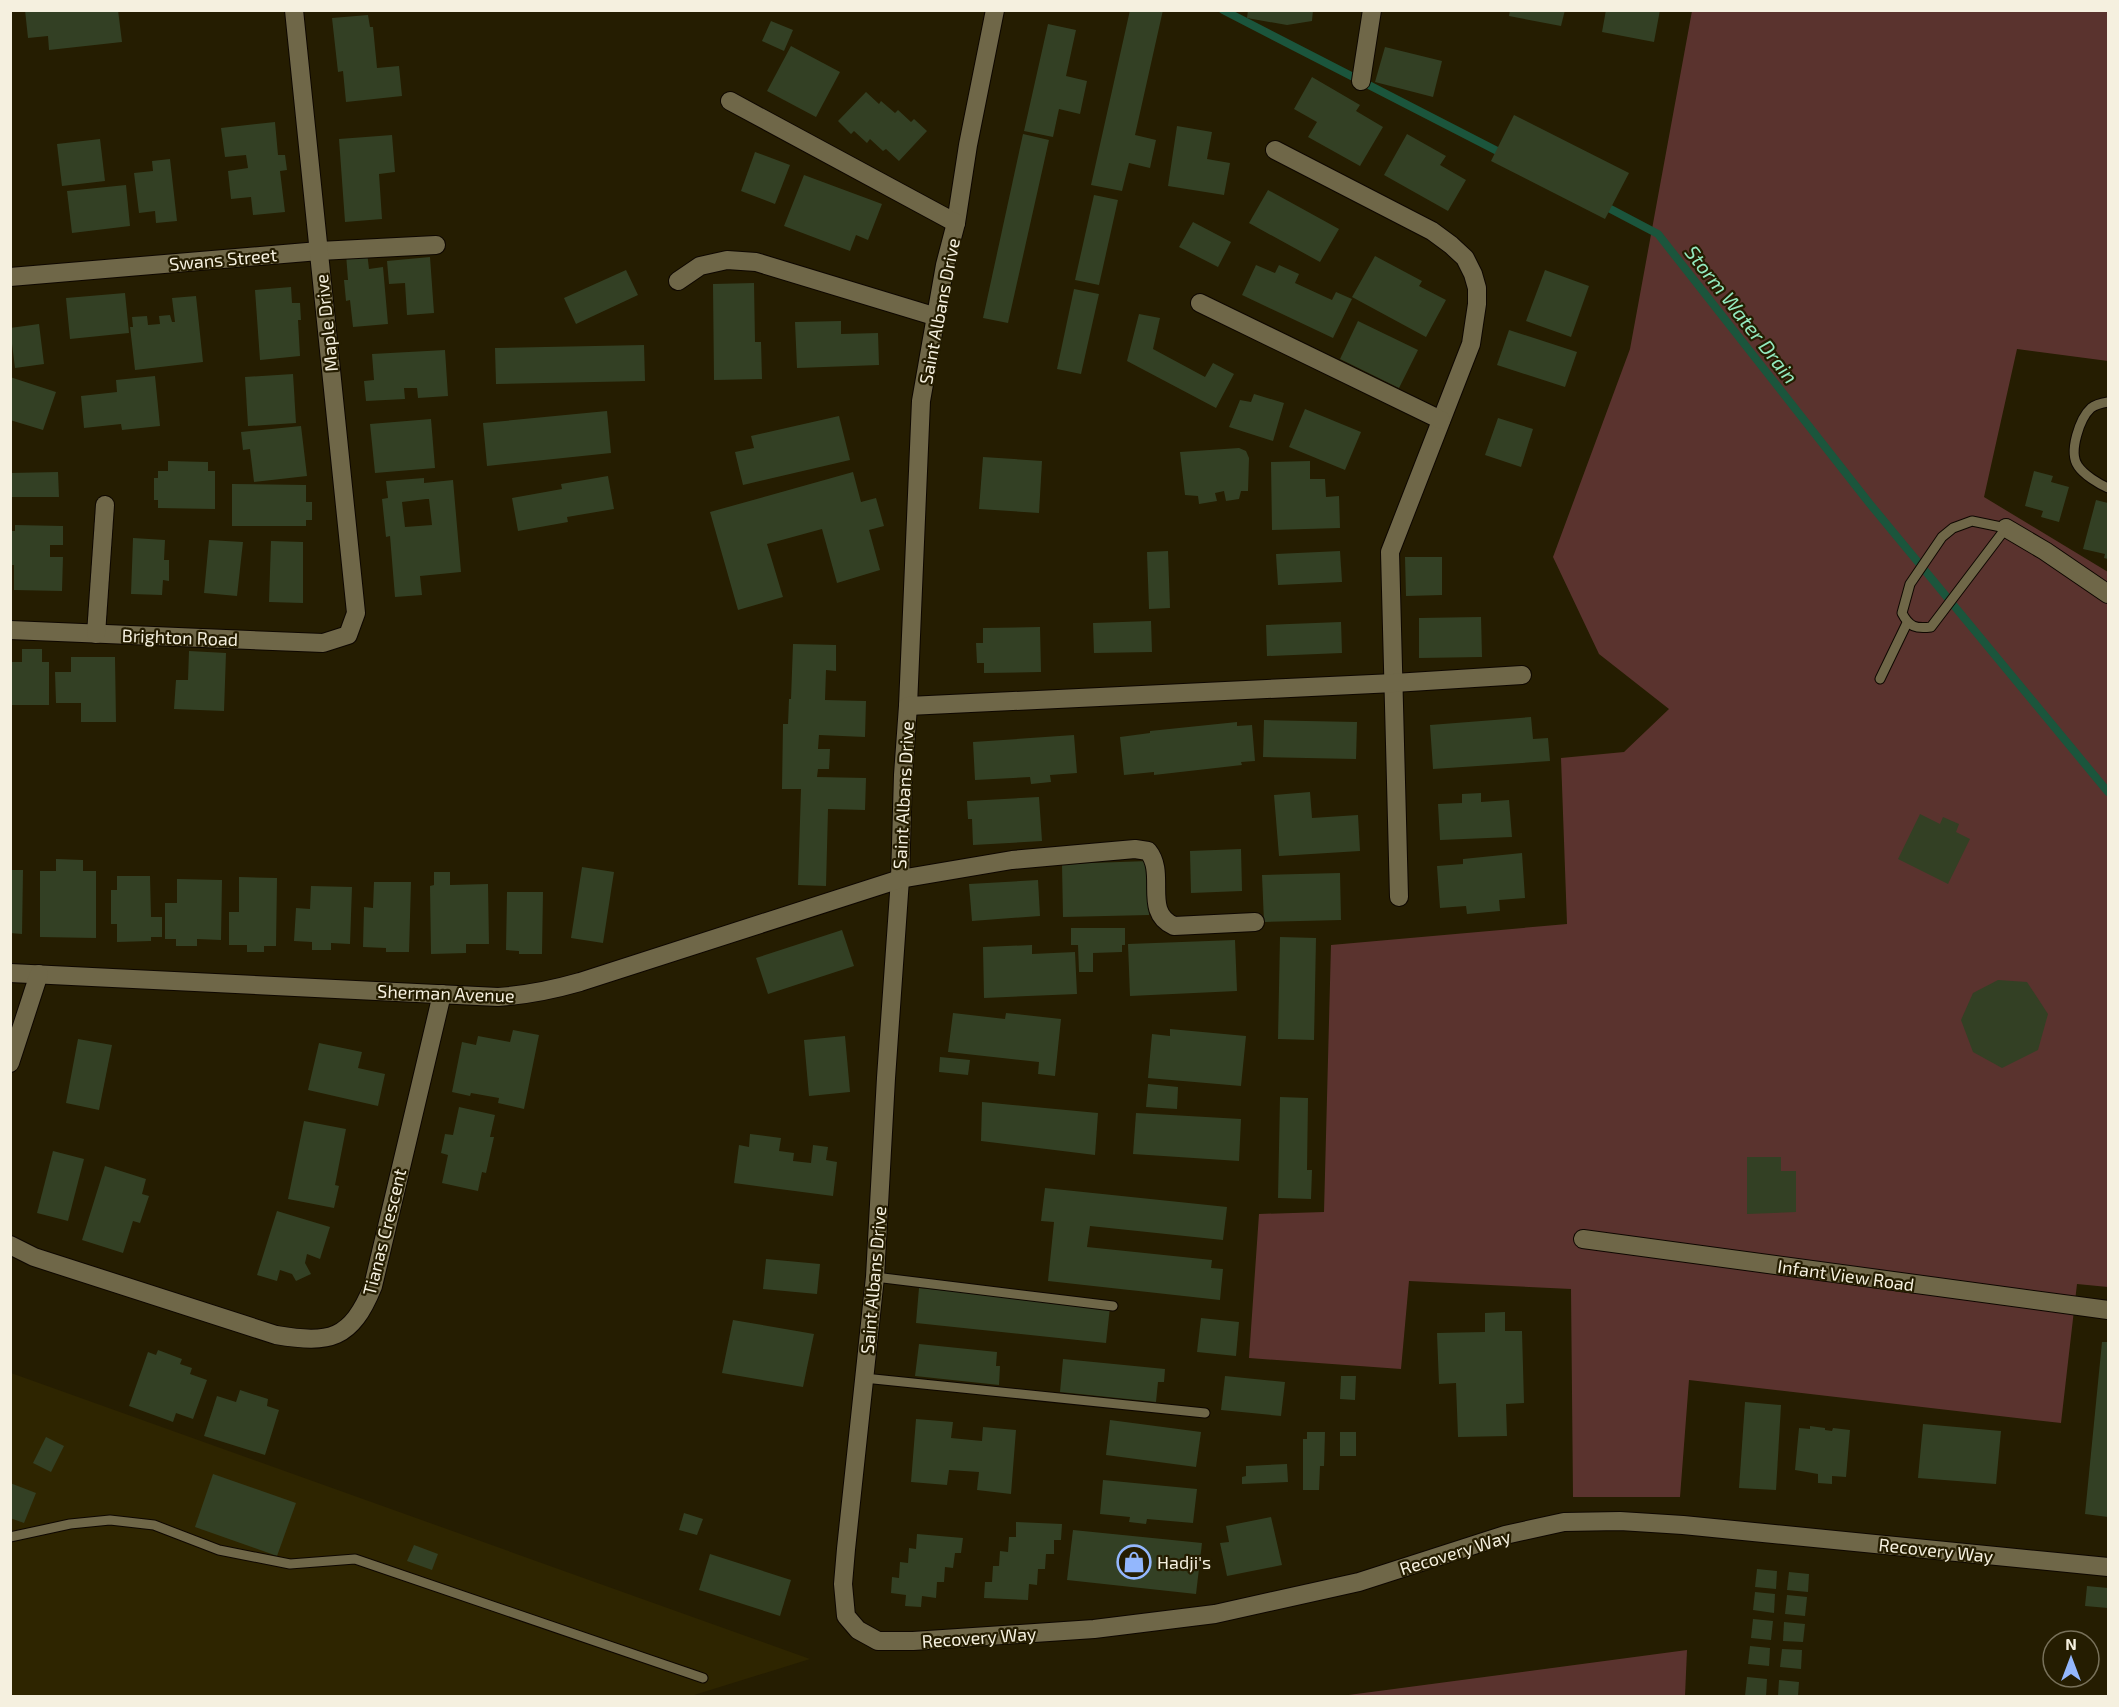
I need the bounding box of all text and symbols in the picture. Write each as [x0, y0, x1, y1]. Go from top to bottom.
street label: Saint Albans Drive [914, 236, 964, 386]
water label: Storm Water Drain [1681, 240, 1803, 388]
street label: Swans Street [168, 243, 278, 275]
street label: Maple Drive [310, 273, 342, 373]
street label: Brighton Road [121, 624, 239, 650]
street label: Saint Albans Drive [888, 720, 918, 870]
street label: Sherman Avenue [377, 980, 515, 1006]
street label: Tianas Crescent [358, 1166, 410, 1298]
street label: Saint Albans Drive [856, 1205, 890, 1355]
street label: Infant View Road [1776, 1255, 1916, 1295]
street label: Recovery Way [1397, 1525, 1514, 1579]
street label: Recovery Way [1878, 1533, 1995, 1567]
shop icon: Hadji's [1116, 1544, 1152, 1580]
place label: Hadji's [1157, 1551, 1211, 1573]
street label: Recovery Way [921, 1622, 1038, 1652]
north arrow [2041, 1629, 2101, 1689]
text: N [2065, 1634, 2077, 1653]

